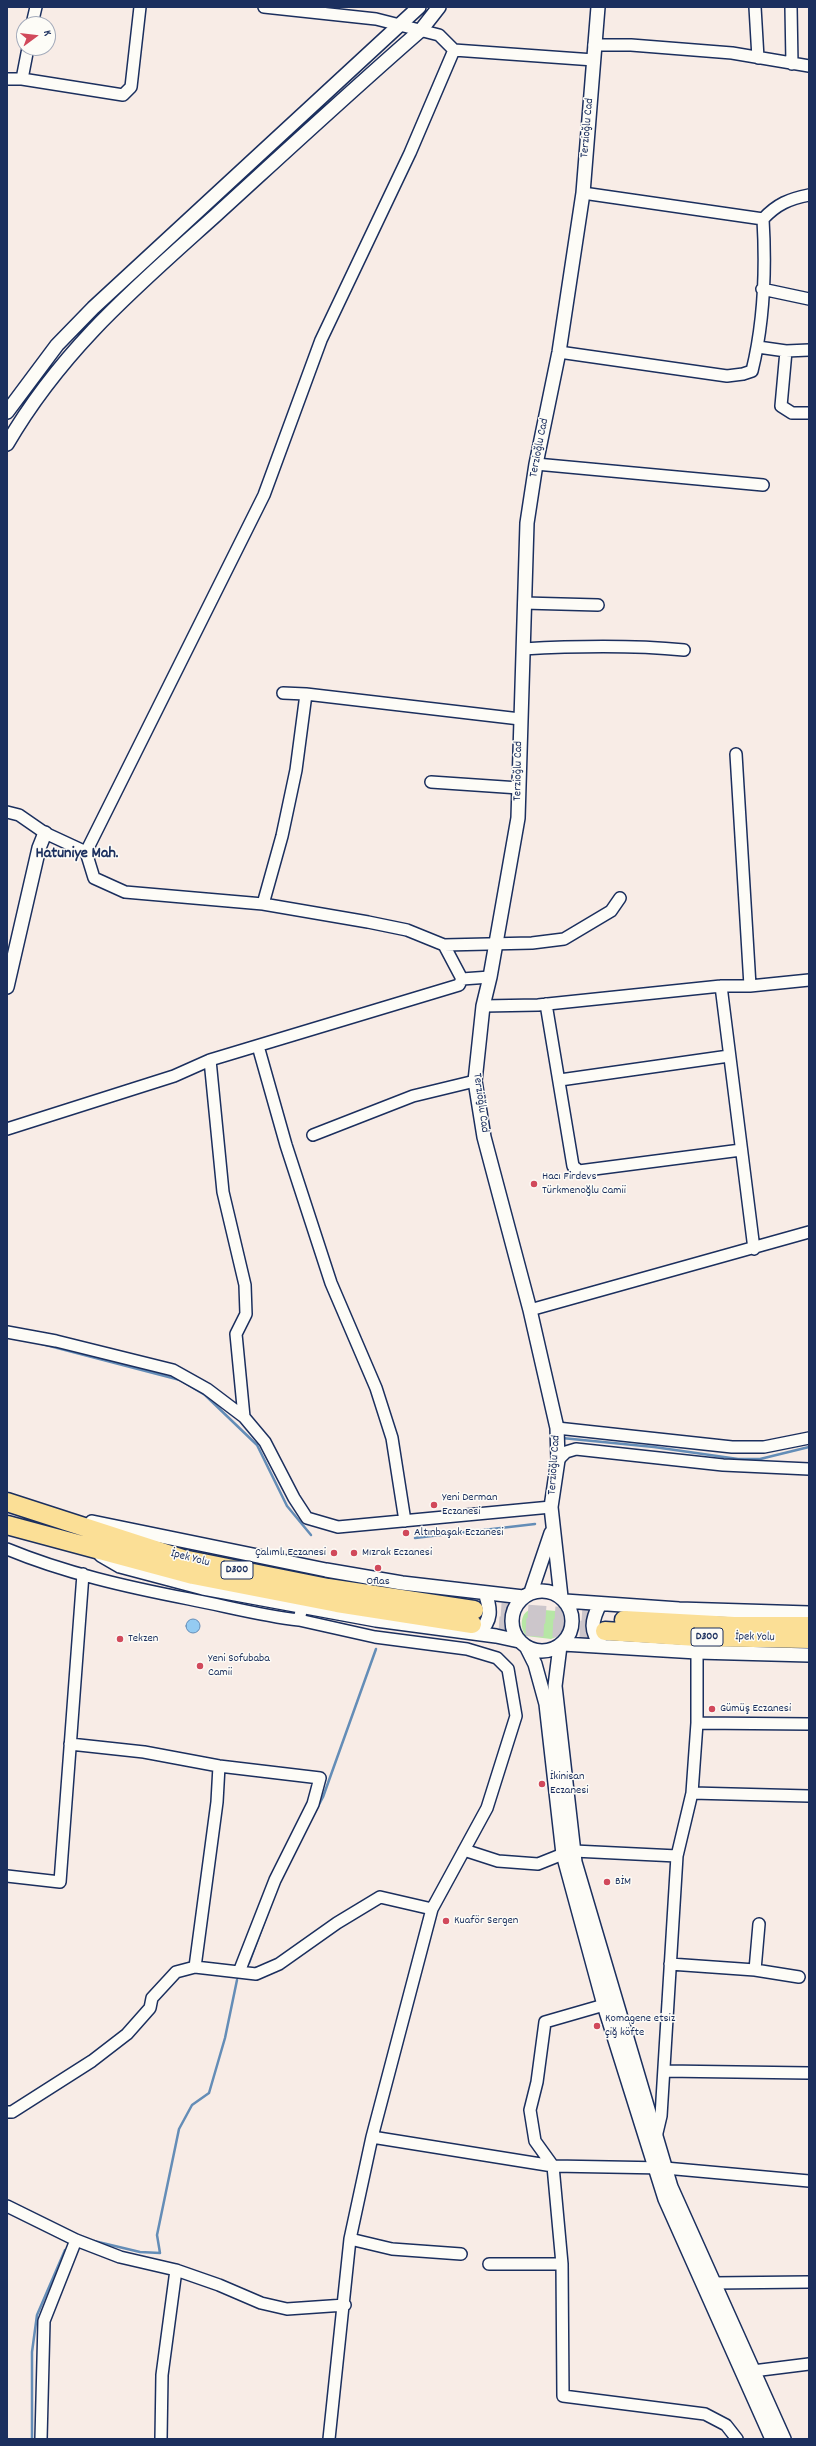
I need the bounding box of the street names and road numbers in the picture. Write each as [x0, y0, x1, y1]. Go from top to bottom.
street label: Terzioğlu Cad [578, 98, 598, 158]
street label: Terzioğlu Cad [527, 417, 553, 479]
street label: Terzioğlu Cad [511, 741, 527, 801]
street label: Terzioğlu Cad [469, 1072, 491, 1134]
street label: Terzioğlu Cad [546, 1435, 564, 1495]
street label: İpek Yolu [169, 1547, 211, 1571]
road number: D300 [221, 1561, 253, 1579]
road number: D300 [691, 1628, 723, 1646]
street label: İpek Yolu [735, 1630, 775, 1646]

